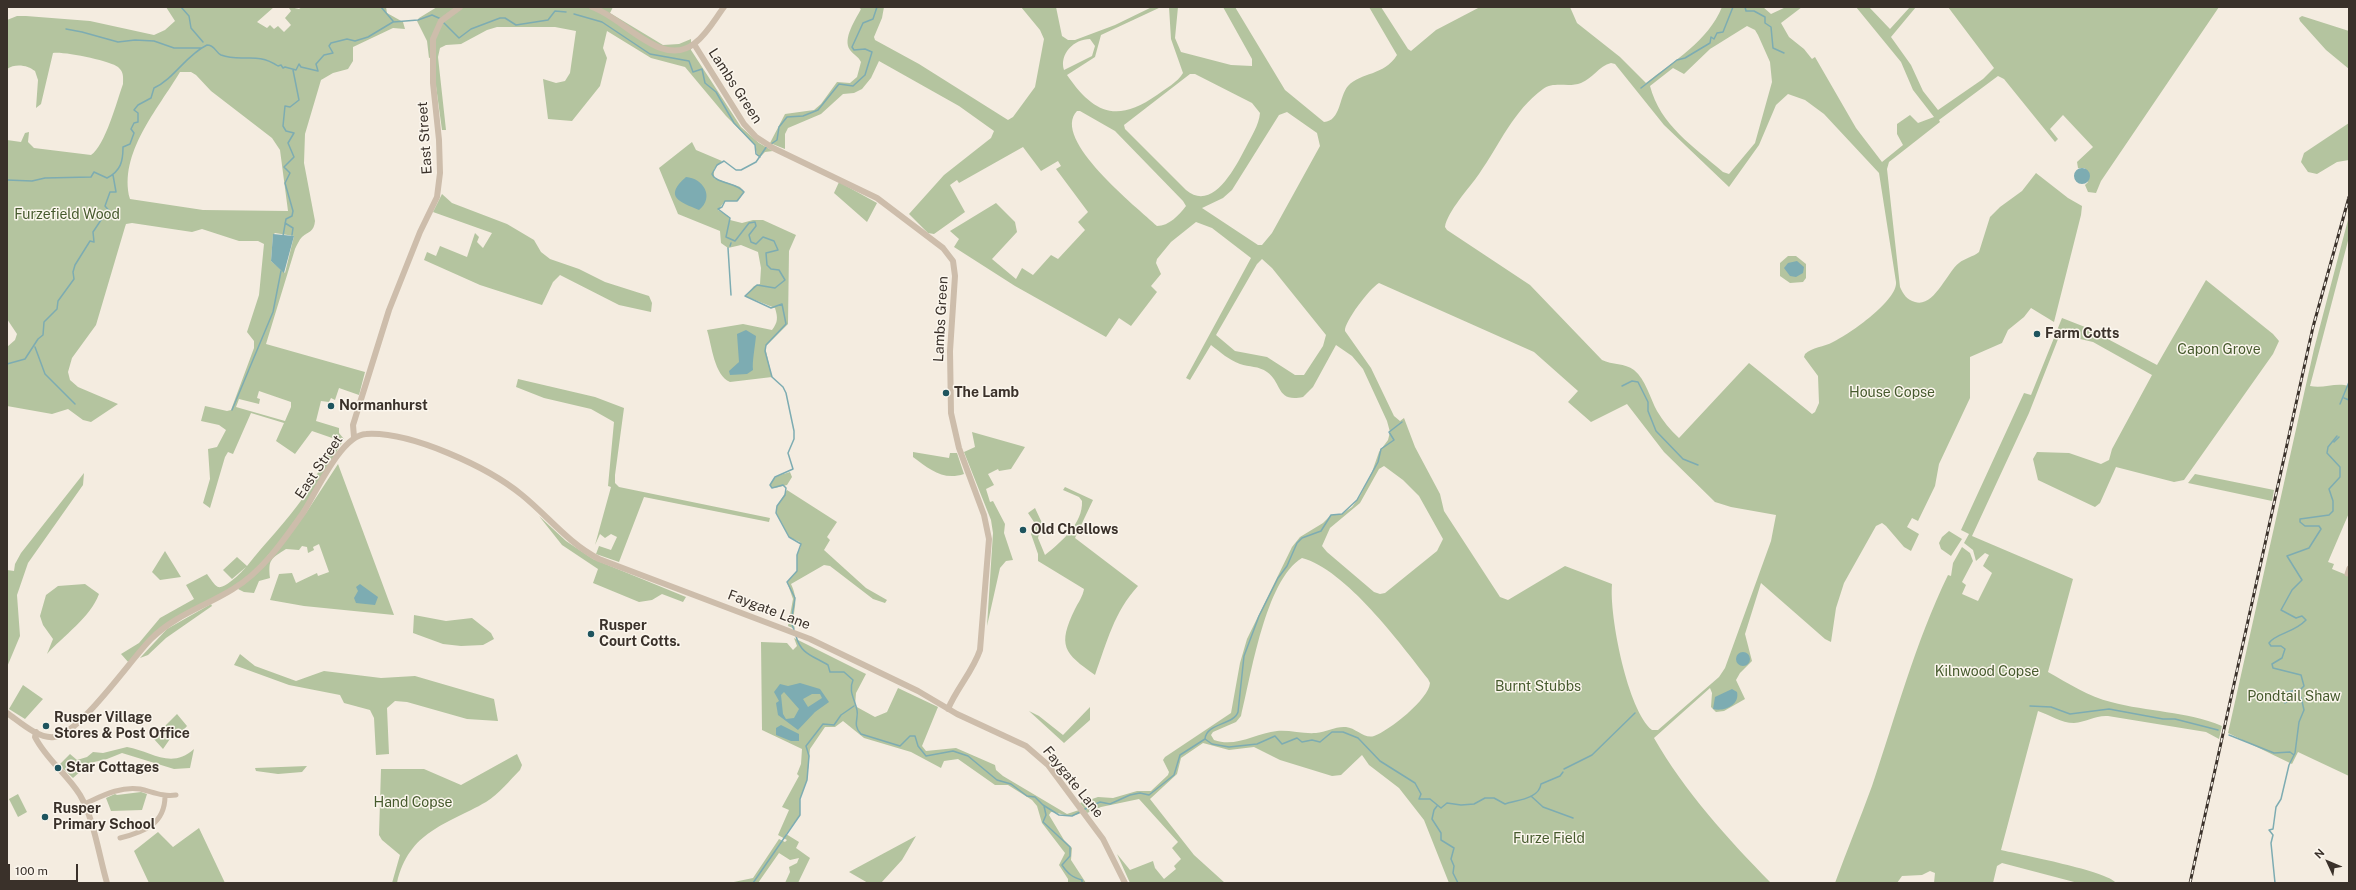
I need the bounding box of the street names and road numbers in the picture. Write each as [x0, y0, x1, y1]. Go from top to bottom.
street label: Lambs Green [705, 45, 765, 127]
street label: East Street [414, 101, 436, 175]
street label: Lambs Green [930, 276, 952, 362]
street label: East Street [292, 432, 346, 502]
street label: Faygate Lane [725, 587, 813, 633]
street label: Faygate Lane [1039, 743, 1107, 821]

